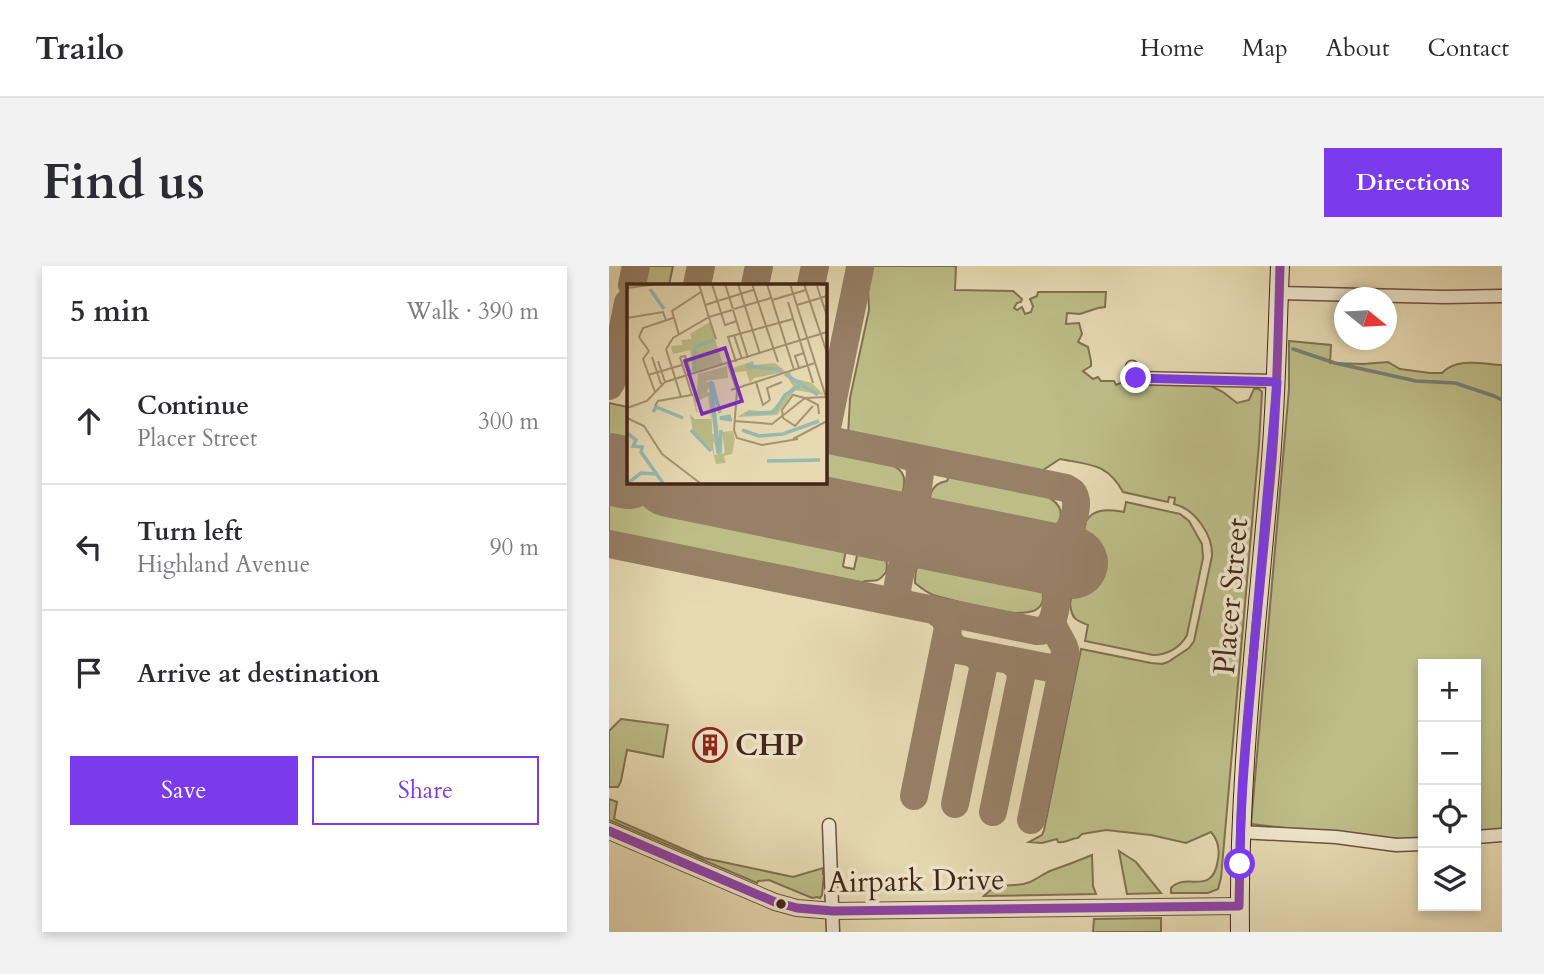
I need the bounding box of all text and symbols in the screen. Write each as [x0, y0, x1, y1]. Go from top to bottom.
text: Trailo [35, 26, 124, 71]
text: Home [1140, 32, 1204, 65]
text: Map [1242, 32, 1288, 65]
text: About [1326, 32, 1390, 65]
text: Contact [1428, 32, 1509, 65]
button: Directions [1324, 148, 1502, 217]
text: Find us [42, 149, 205, 216]
inset map [627, 284, 826, 483]
north arrow [1334, 287, 1397, 350]
text: 5 min [70, 291, 150, 332]
text: Walk · 390 m [406, 296, 539, 327]
route end [1120, 362, 1151, 393]
text: Continue [137, 388, 249, 423]
icon: ahead [70, 402, 108, 440]
text: 300 m [478, 406, 539, 437]
text: Placer Street [137, 423, 257, 454]
text: Turn left [137, 514, 242, 549]
street label: Placer Street [1204, 516, 1258, 676]
icon: left [70, 528, 108, 566]
text: 90 m [490, 532, 539, 563]
text: Highland Avenue [137, 549, 310, 580]
icon: arrive [70, 654, 108, 692]
text: Arrive at destination [137, 656, 380, 691]
map controls [1418, 659, 1481, 911]
button: + [1418, 659, 1481, 722]
button: − [1418, 722, 1481, 785]
place label: CHP [735, 725, 804, 766]
building icon: CHP [691, 726, 729, 764]
button: Save [70, 756, 298, 825]
button: Share [312, 756, 539, 825]
button: locate [1418, 785, 1481, 848]
route start [1224, 848, 1255, 879]
button: layers [1418, 848, 1481, 911]
street label: Airpark Drive [827, 859, 1005, 903]
unlabelled marker [774, 897, 788, 911]

